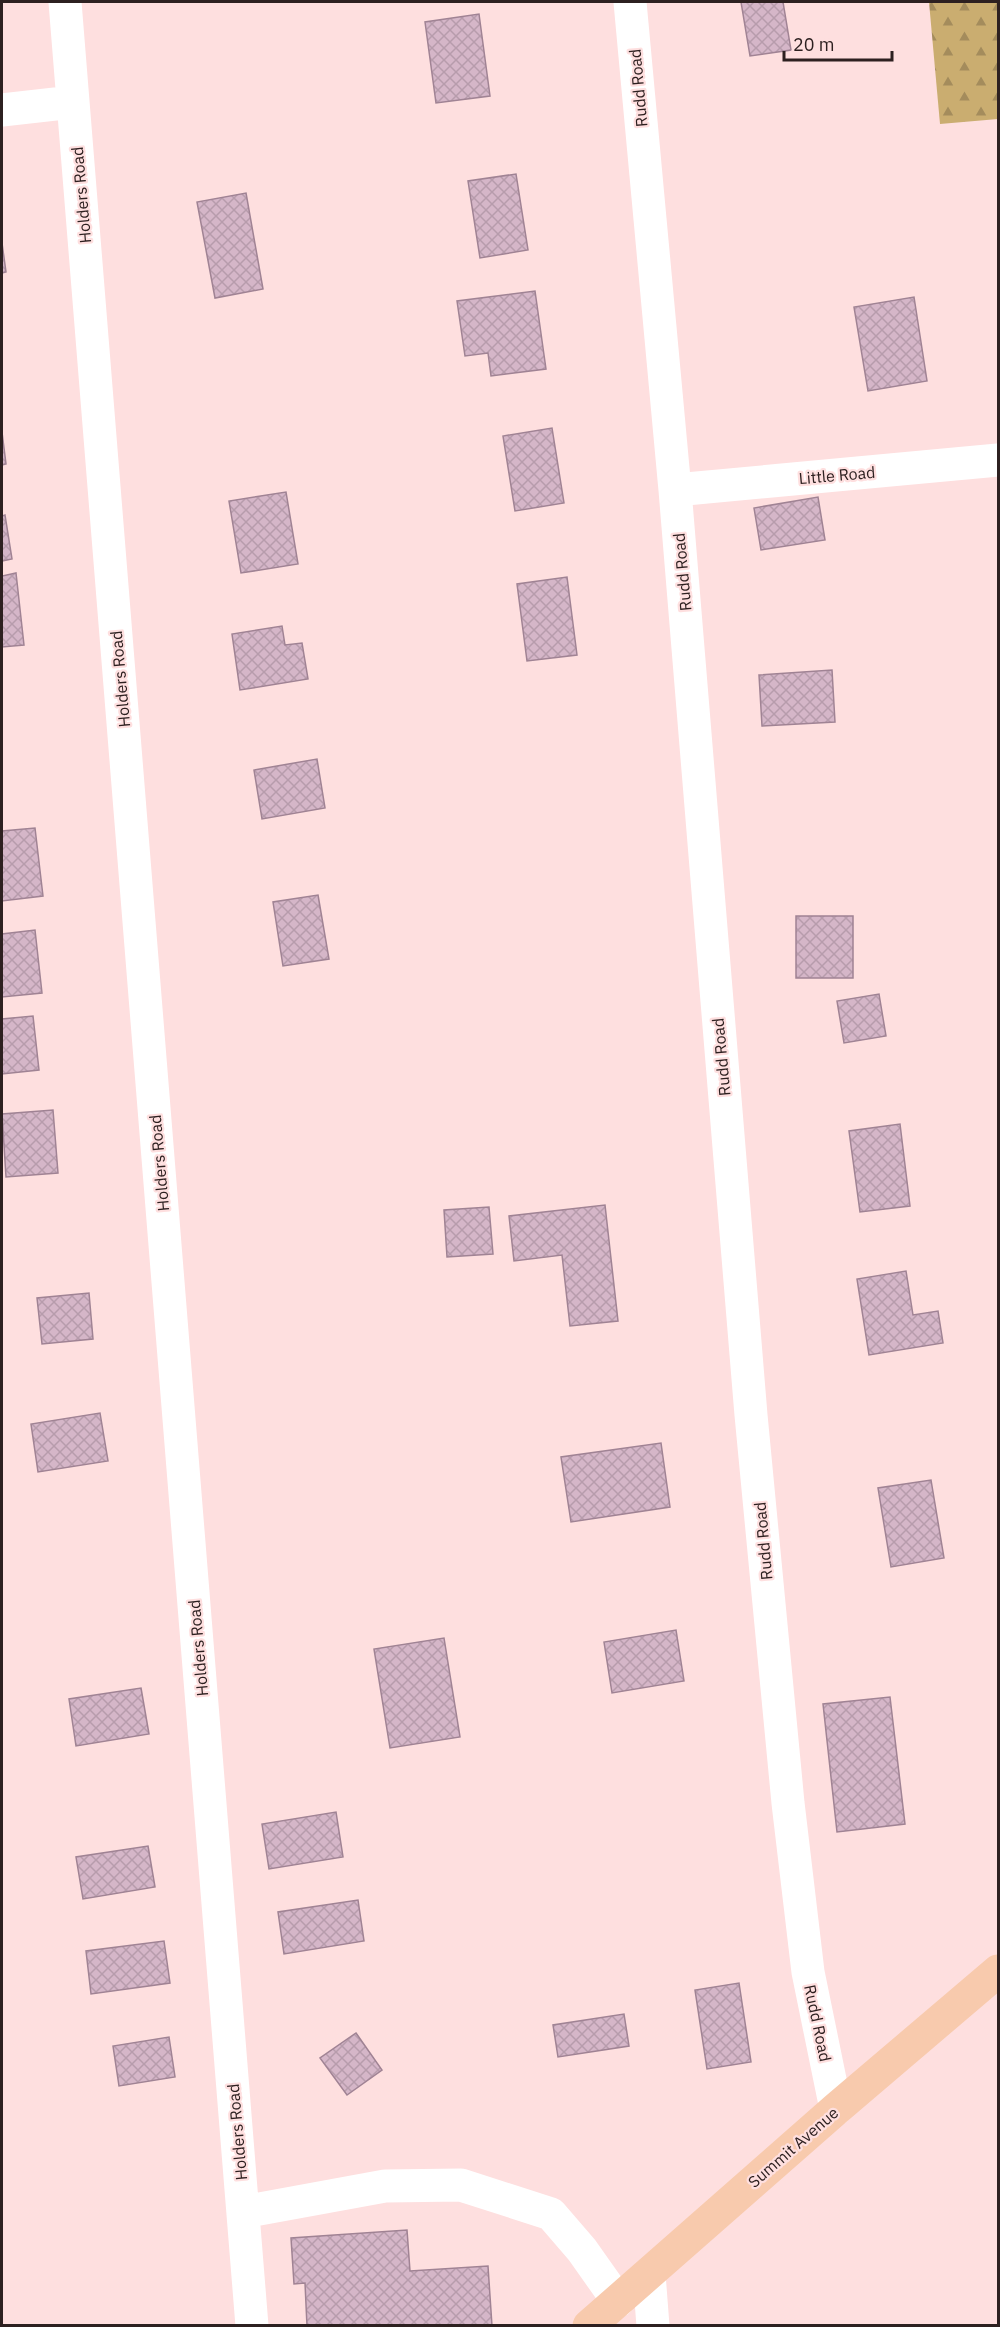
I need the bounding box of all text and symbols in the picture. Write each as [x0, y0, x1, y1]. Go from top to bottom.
scale bar [784, 24, 892, 62]
text: 20 m [793, 33, 835, 56]
street label: Rudd Road [625, 48, 651, 128]
street label: Holders Road [67, 146, 95, 244]
street label: Little Road [798, 462, 876, 488]
street label: Rudd Road [669, 532, 695, 612]
street label: Holders Road [106, 630, 134, 728]
street label: Rudd Road [708, 1017, 734, 1097]
street label: Holders Road [145, 1114, 173, 1212]
street label: Rudd Road [750, 1501, 776, 1581]
street label: Holders Road [184, 1599, 212, 1697]
street label: Rudd Road [800, 1983, 836, 2063]
street label: Holders Road [223, 2083, 251, 2181]
street label: Summit Avenue [744, 2102, 842, 2192]

